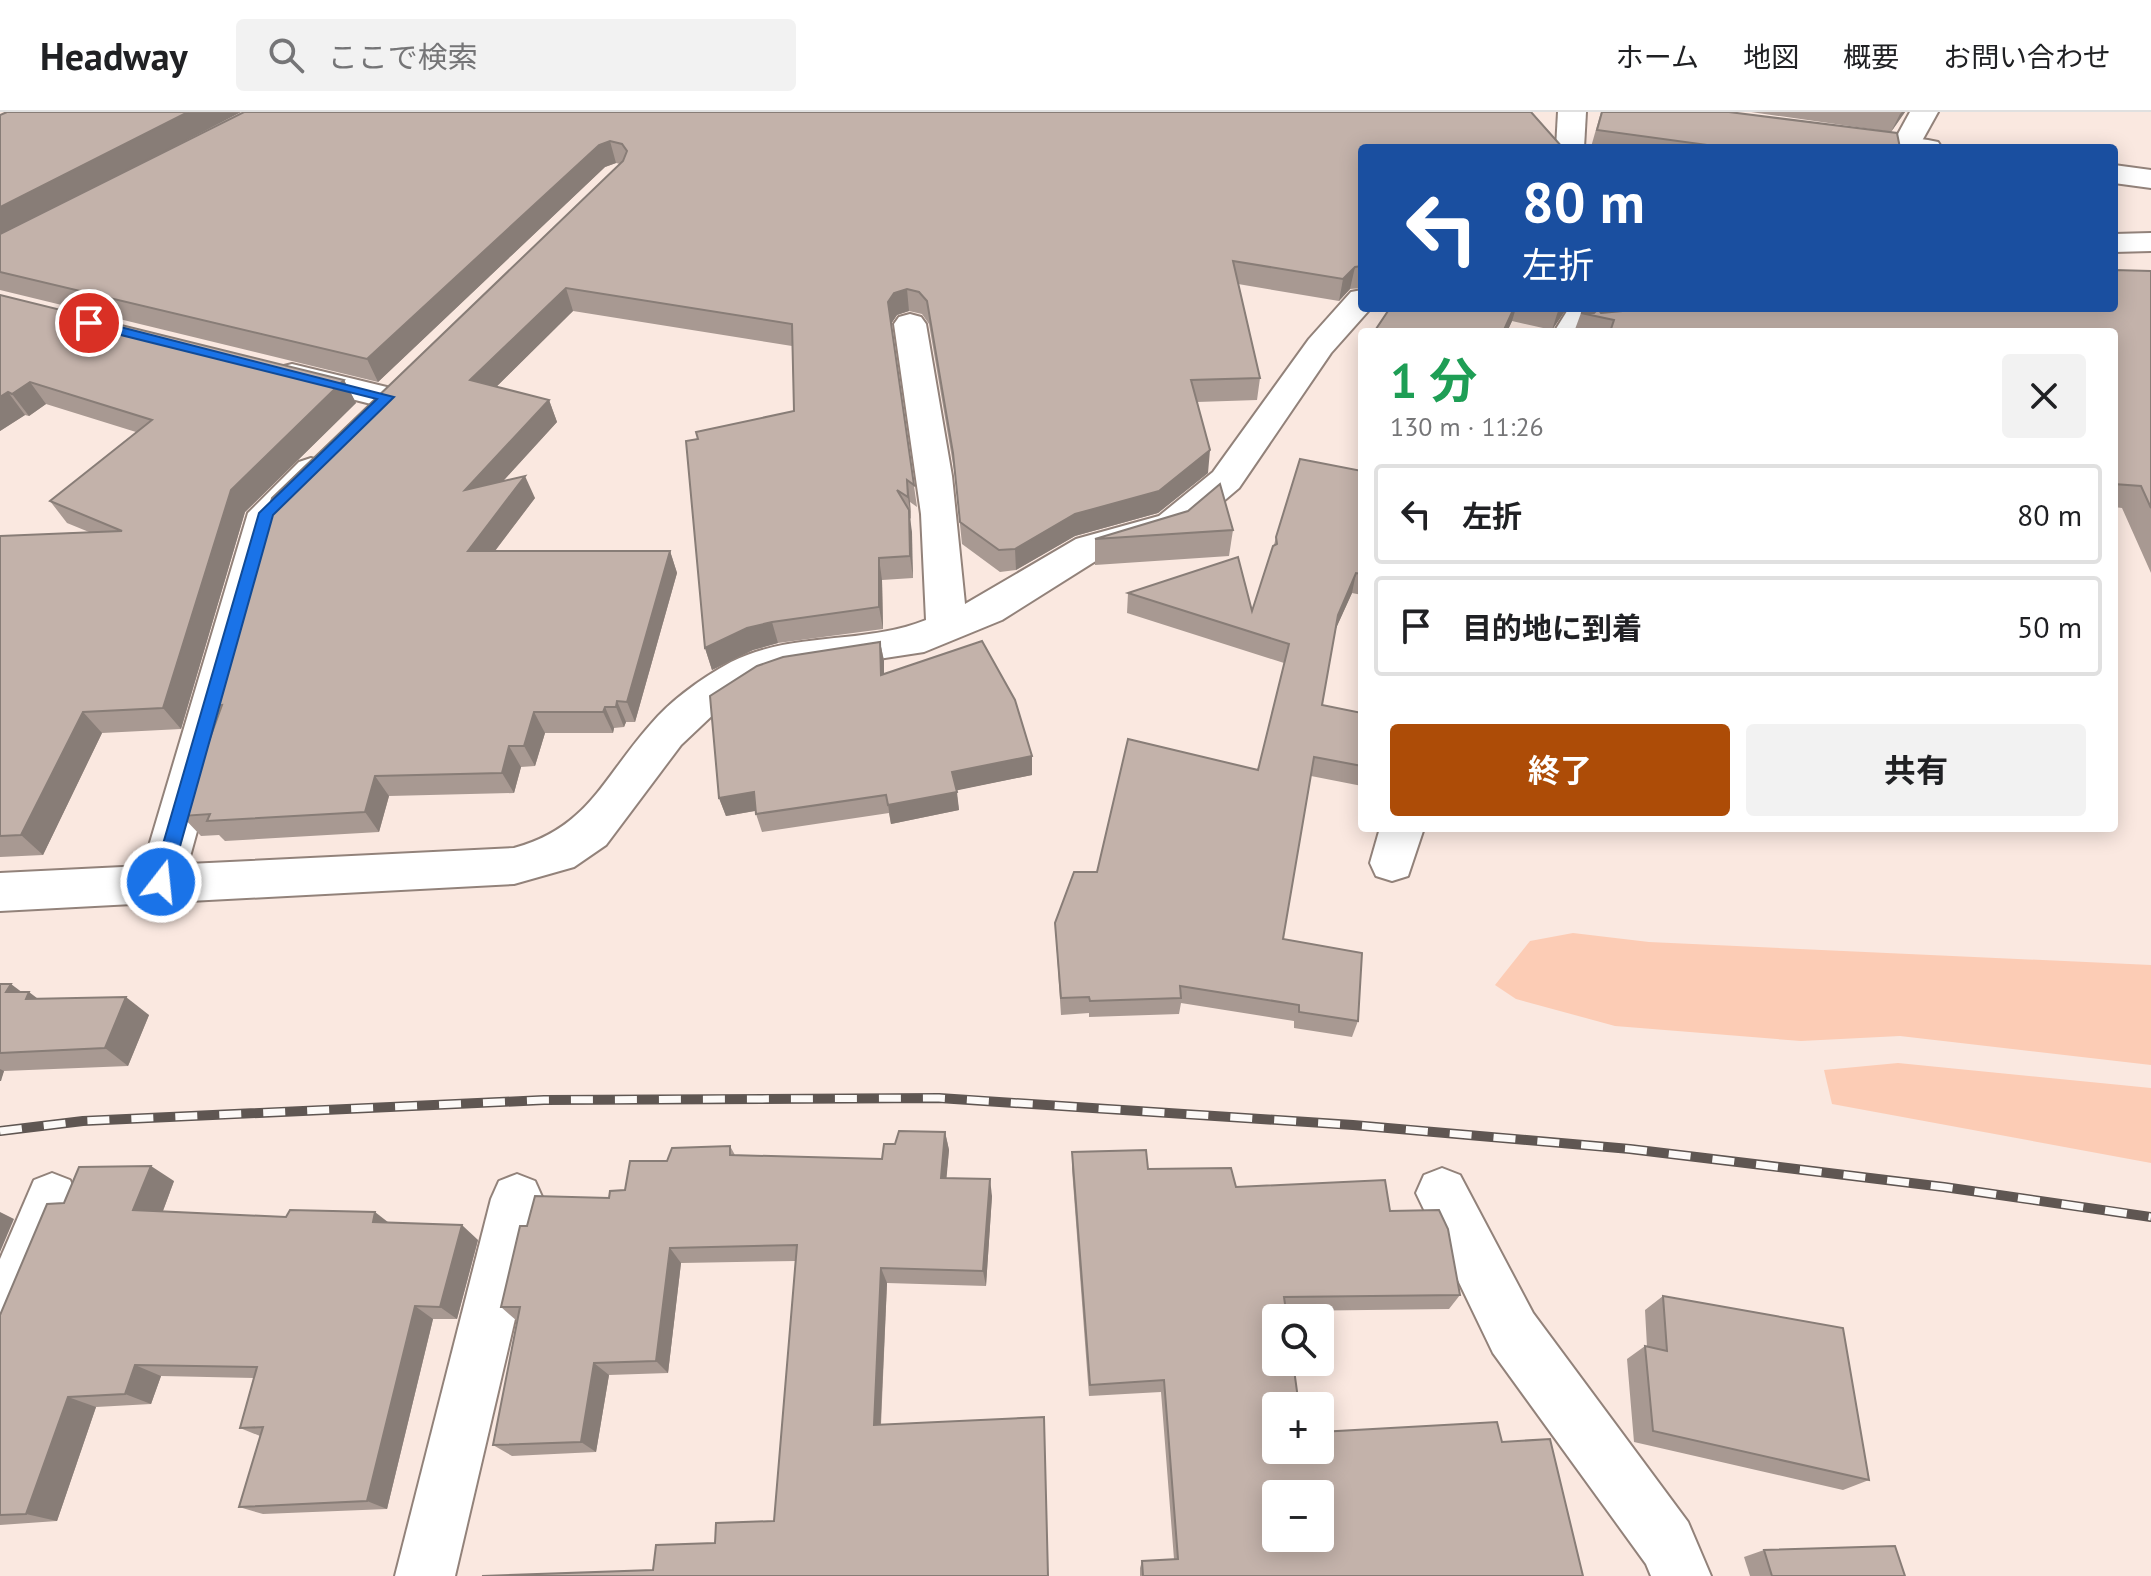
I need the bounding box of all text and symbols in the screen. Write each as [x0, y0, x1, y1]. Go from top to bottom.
search box [236, 19, 796, 91]
text: Headway [40, 31, 188, 80]
icon: search [264, 33, 308, 77]
text: ここで検索 [328, 37, 478, 76]
text: ホーム [1616, 38, 1699, 75]
text: 地図 [1743, 38, 1799, 75]
text: 概要 [1843, 38, 1899, 75]
text: お問い合わせ [1943, 38, 2111, 75]
text: 80 m [1522, 166, 1645, 238]
icon: left [1390, 176, 1494, 280]
text: 左折 [1522, 241, 1594, 288]
pin [55, 289, 123, 357]
icon: arrive [67, 301, 111, 345]
text: 1 分 [1390, 349, 1477, 411]
button: close [2002, 354, 2086, 438]
text: 130 m · 11:26 [1390, 410, 1544, 443]
icon: left [1394, 492, 1438, 536]
text: 80 m [2017, 495, 2082, 534]
text: 左折 [1462, 496, 1522, 535]
icon: arrive [1394, 604, 1438, 648]
text: 50 m [2017, 607, 2082, 646]
text: 目的地に到着 [1462, 608, 1642, 647]
button: 終了 [1390, 724, 1730, 816]
button: 共有 [1746, 724, 2086, 816]
position arrow [119, 840, 203, 924]
map controls [1262, 1304, 1334, 1552]
button: search [1262, 1304, 1334, 1376]
button: + [1262, 1392, 1334, 1464]
button: − [1262, 1480, 1334, 1552]

